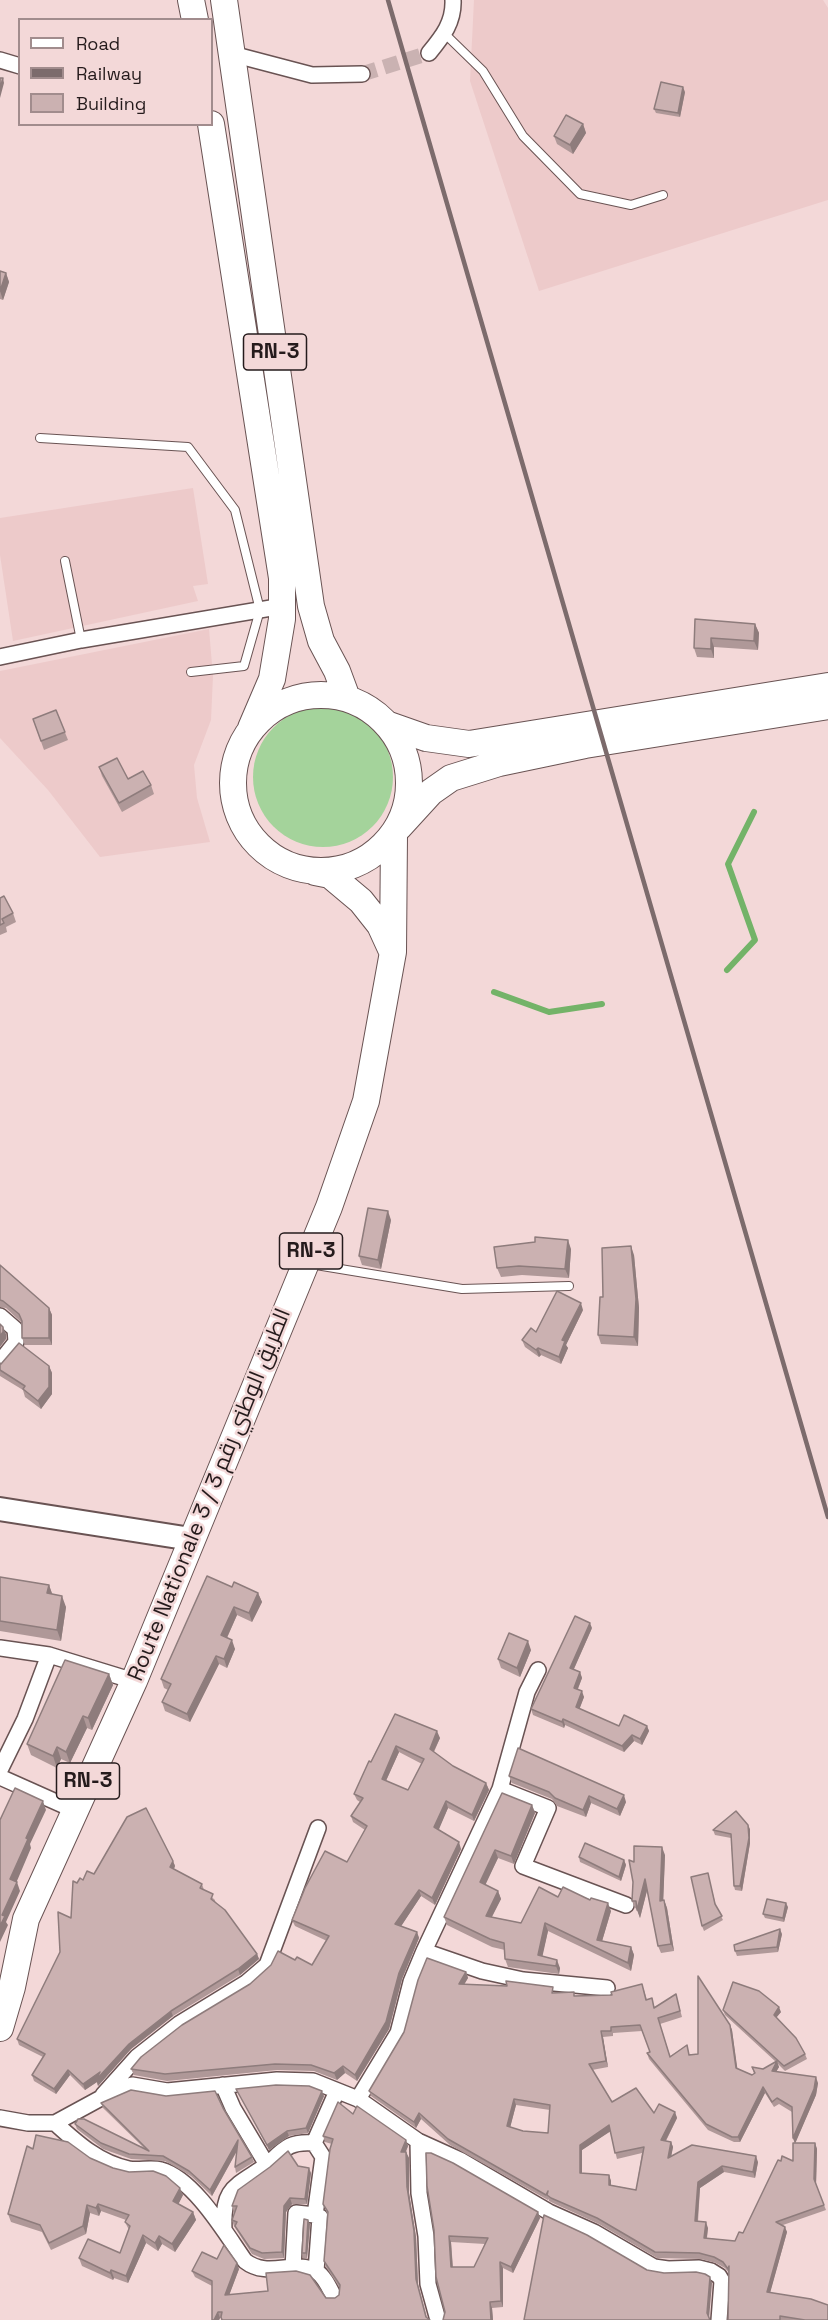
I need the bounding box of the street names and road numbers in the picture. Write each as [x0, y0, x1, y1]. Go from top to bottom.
road number: RN-3 [244, 334, 306, 370]
road number: RN-3 [280, 1233, 342, 1269]
street label: Route Nationale 3 / الطريق الوطني رقم 3 [123, 1305, 297, 1685]
road number: RN-3 [56, 1763, 119, 1799]

